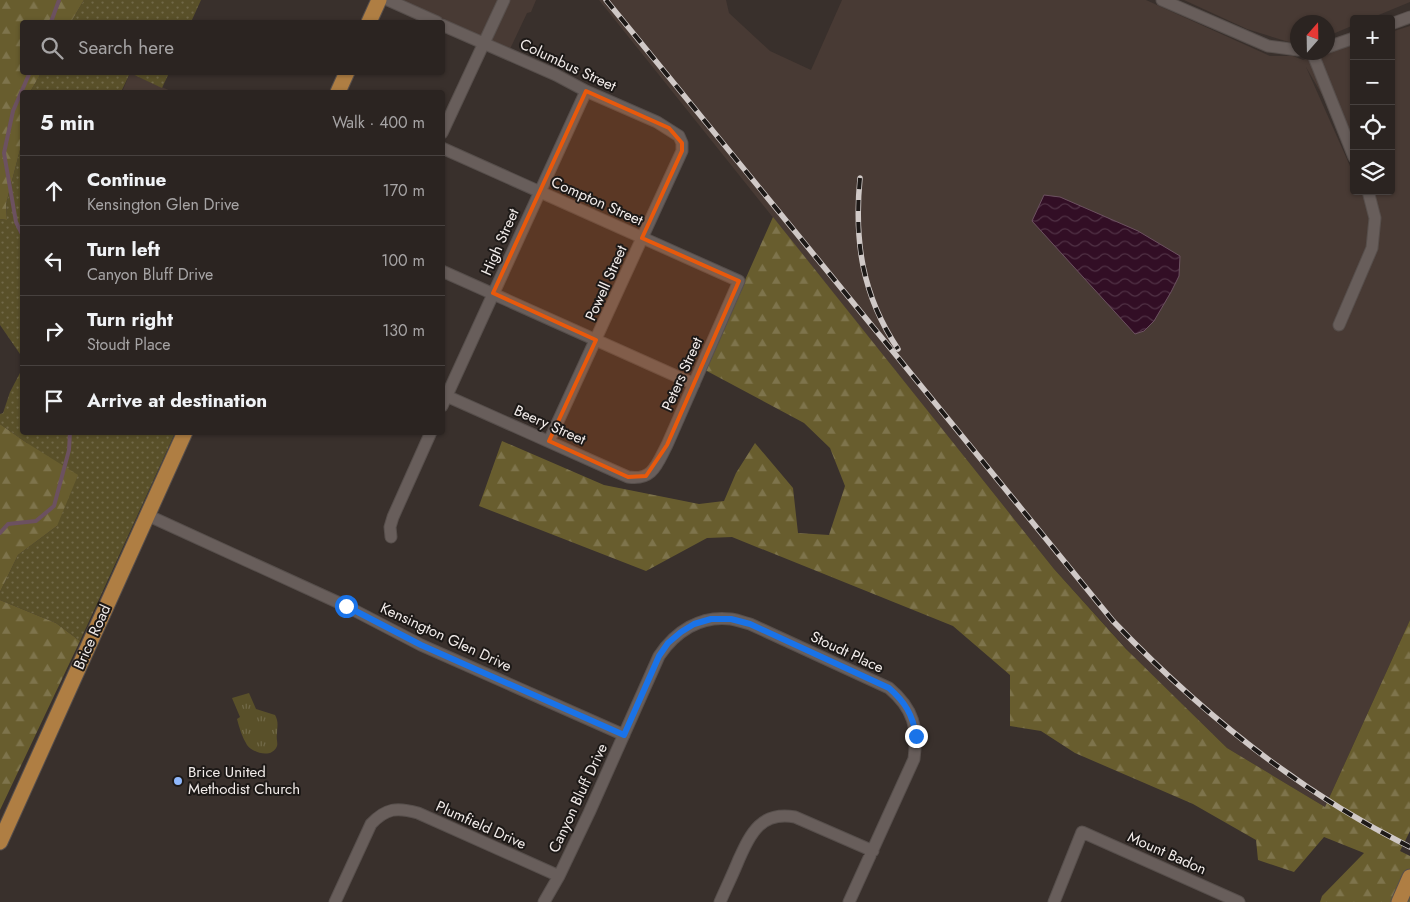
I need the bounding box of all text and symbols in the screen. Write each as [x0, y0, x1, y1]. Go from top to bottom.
north arrow [1290, 15, 1335, 60]
map controls [1350, 15, 1395, 195]
button: + [1350, 15, 1395, 60]
search box [20, 20, 445, 75]
street label: Columbus Street [516, 33, 620, 97]
icon: search [38, 34, 66, 62]
text: Search here [78, 34, 174, 61]
button: − [1350, 60, 1395, 105]
button: locate [1350, 105, 1395, 150]
text: 5 min [40, 108, 95, 138]
text: Walk · 400 m [332, 111, 425, 134]
button: layers [1350, 150, 1395, 195]
text: Continue [87, 166, 166, 193]
street label: Compton Street [547, 171, 647, 231]
icon: ahead [40, 177, 68, 205]
text: 170 m [383, 179, 425, 202]
text: Kensington Glen Drive [87, 193, 239, 216]
street label: High Street [475, 205, 525, 279]
text: Turn left [87, 236, 160, 263]
street label: Powell Street [580, 241, 633, 324]
icon: left [40, 247, 68, 275]
text: 100 m [381, 249, 425, 272]
text: Canyon Bluff Drive [87, 263, 213, 286]
text: Turn right [87, 306, 173, 333]
icon: right [40, 317, 68, 345]
text: 130 m [382, 319, 425, 342]
text: Stoudt Place [87, 333, 171, 356]
street label: Peters Street [656, 333, 708, 414]
icon: arrive [40, 387, 68, 415]
text: Arrive at destination [87, 387, 267, 414]
street label: Beery Street [511, 399, 590, 451]
route start [335, 595, 358, 618]
street label: Kensington Glen Drive [377, 597, 516, 677]
street label: Brice Road [68, 601, 116, 673]
street label: Stoudt Place [807, 625, 887, 679]
route end [905, 725, 928, 748]
street label: Canyon Bluff Drive [543, 739, 613, 856]
place label: Brice United Methodist Church [188, 761, 300, 800]
marker: Brice United Methodist Church [172, 775, 184, 787]
street label: Plumfield Drive [432, 795, 530, 855]
street label: Mount Badon [1124, 826, 1210, 880]

